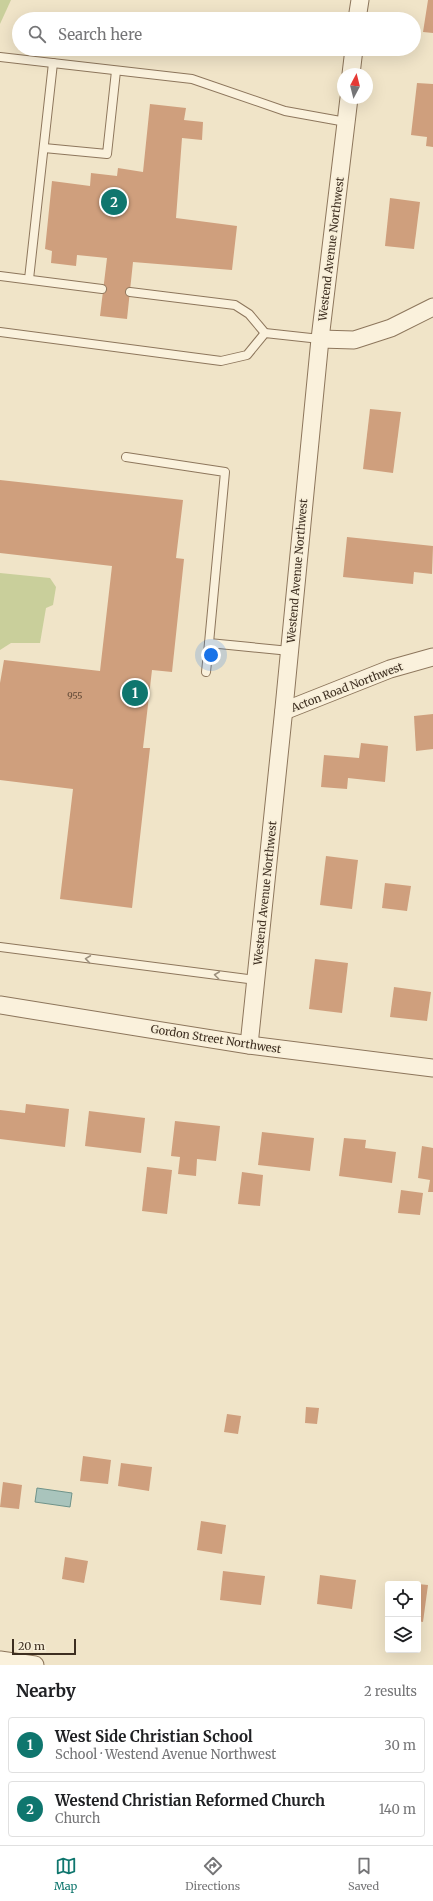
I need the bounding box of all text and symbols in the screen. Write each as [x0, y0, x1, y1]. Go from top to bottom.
search box [12, 12, 421, 56]
icon: search [26, 23, 48, 45]
text: Search here [58, 25, 142, 44]
north arrow [337, 68, 373, 104]
street label: Westend Avenue Northwest [315, 175, 347, 323]
pin: 2 [101, 187, 127, 217]
street label: Westend Avenue Northwest [284, 497, 310, 645]
your location [201, 645, 221, 665]
street label: Acton Road Northwest [288, 659, 406, 715]
pin: 1 [122, 678, 148, 708]
house number: 955 [67, 690, 83, 701]
street label: Westend Avenue Northwest [250, 819, 280, 967]
one-way arrow [85, 955, 91, 964]
one-way arrow [214, 971, 220, 980]
street label: Gordon Street Northwest [150, 1022, 283, 1056]
map controls [385, 1581, 421, 1653]
button: locate [385, 1581, 421, 1617]
button: layers [385, 1617, 421, 1653]
scale bar [12, 1637, 76, 1656]
text: 20 m [18, 1639, 45, 1653]
text: Nearby [16, 1680, 76, 1702]
text: 2 results [364, 1683, 417, 1700]
text: West Side Christian School [55, 1727, 253, 1746]
text: 1 [27, 1737, 33, 1754]
text: 30 m [384, 1737, 416, 1754]
text: School · Westend Avenue Northwest [55, 1746, 276, 1763]
text: Westend Christian Reformed Church [55, 1791, 325, 1810]
text: 2 [26, 1801, 34, 1818]
text: 140 m [379, 1801, 416, 1818]
text: Church [55, 1810, 100, 1827]
tab: Map [54, 1855, 77, 1893]
tab: Directions [185, 1855, 240, 1893]
tab: Saved [348, 1855, 379, 1893]

